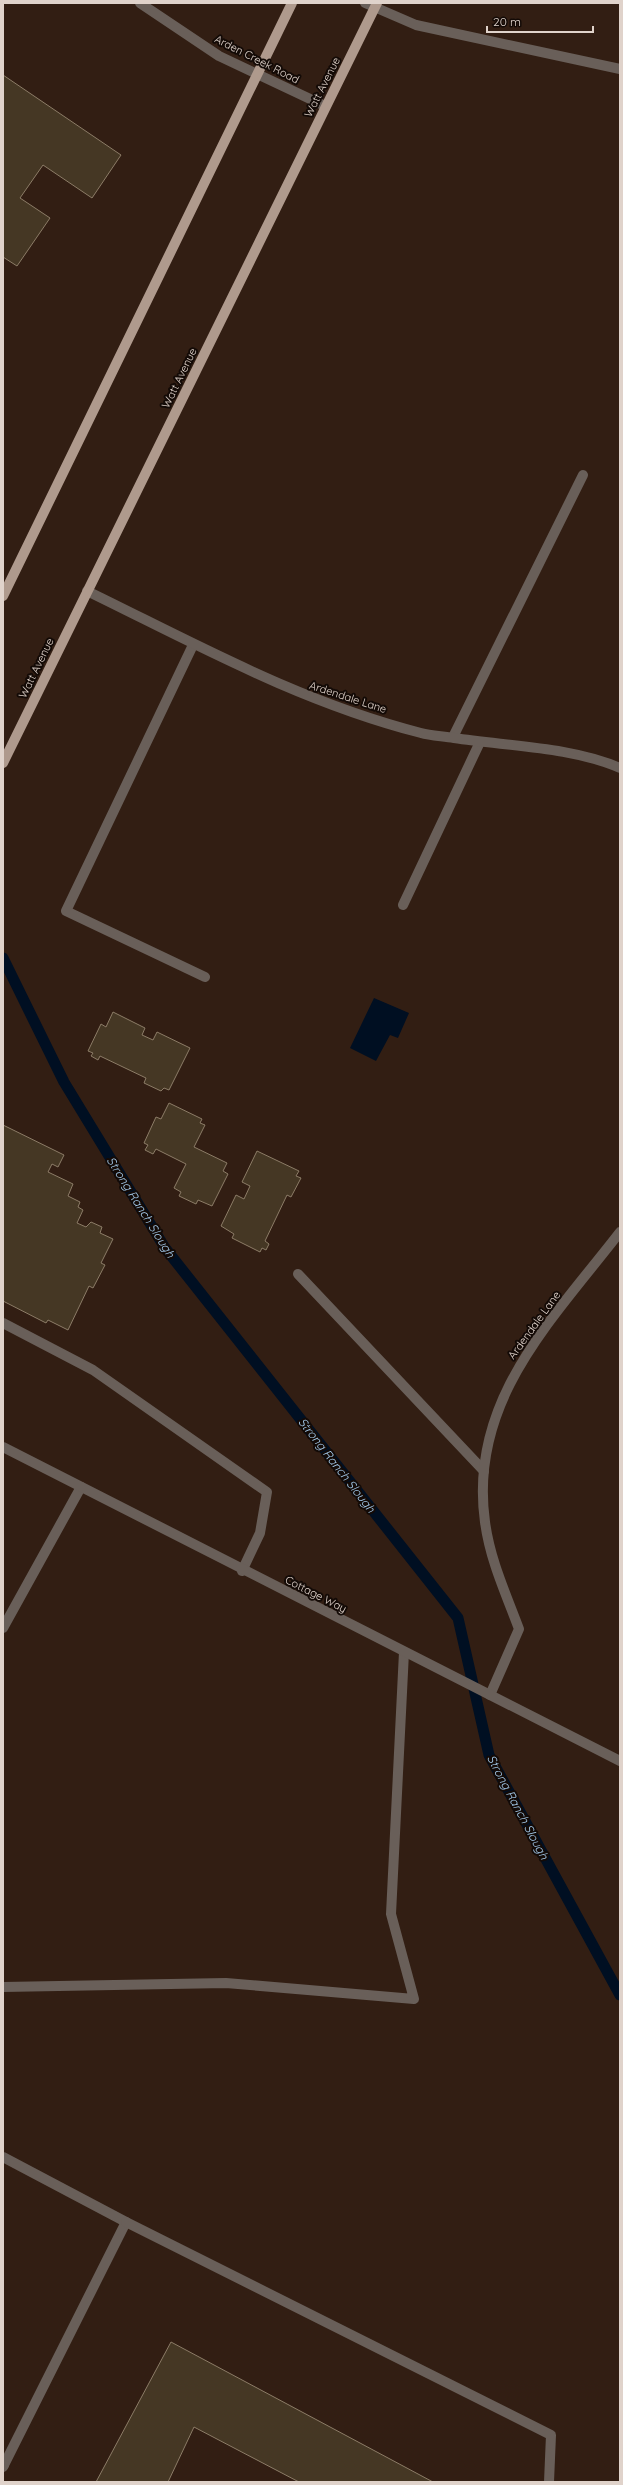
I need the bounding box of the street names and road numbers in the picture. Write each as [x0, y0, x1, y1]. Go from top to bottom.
street label: Arden Creek Road [212, 32, 302, 86]
street label: Watt Avenue [301, 55, 343, 119]
street label: Watt Avenue [158, 346, 200, 410]
street label: Watt Avenue [15, 636, 57, 700]
street label: Ardendale Lane [308, 678, 388, 716]
street label: Ardendale Lane [505, 1288, 563, 1362]
street label: Cottage Way [283, 1572, 349, 1616]

